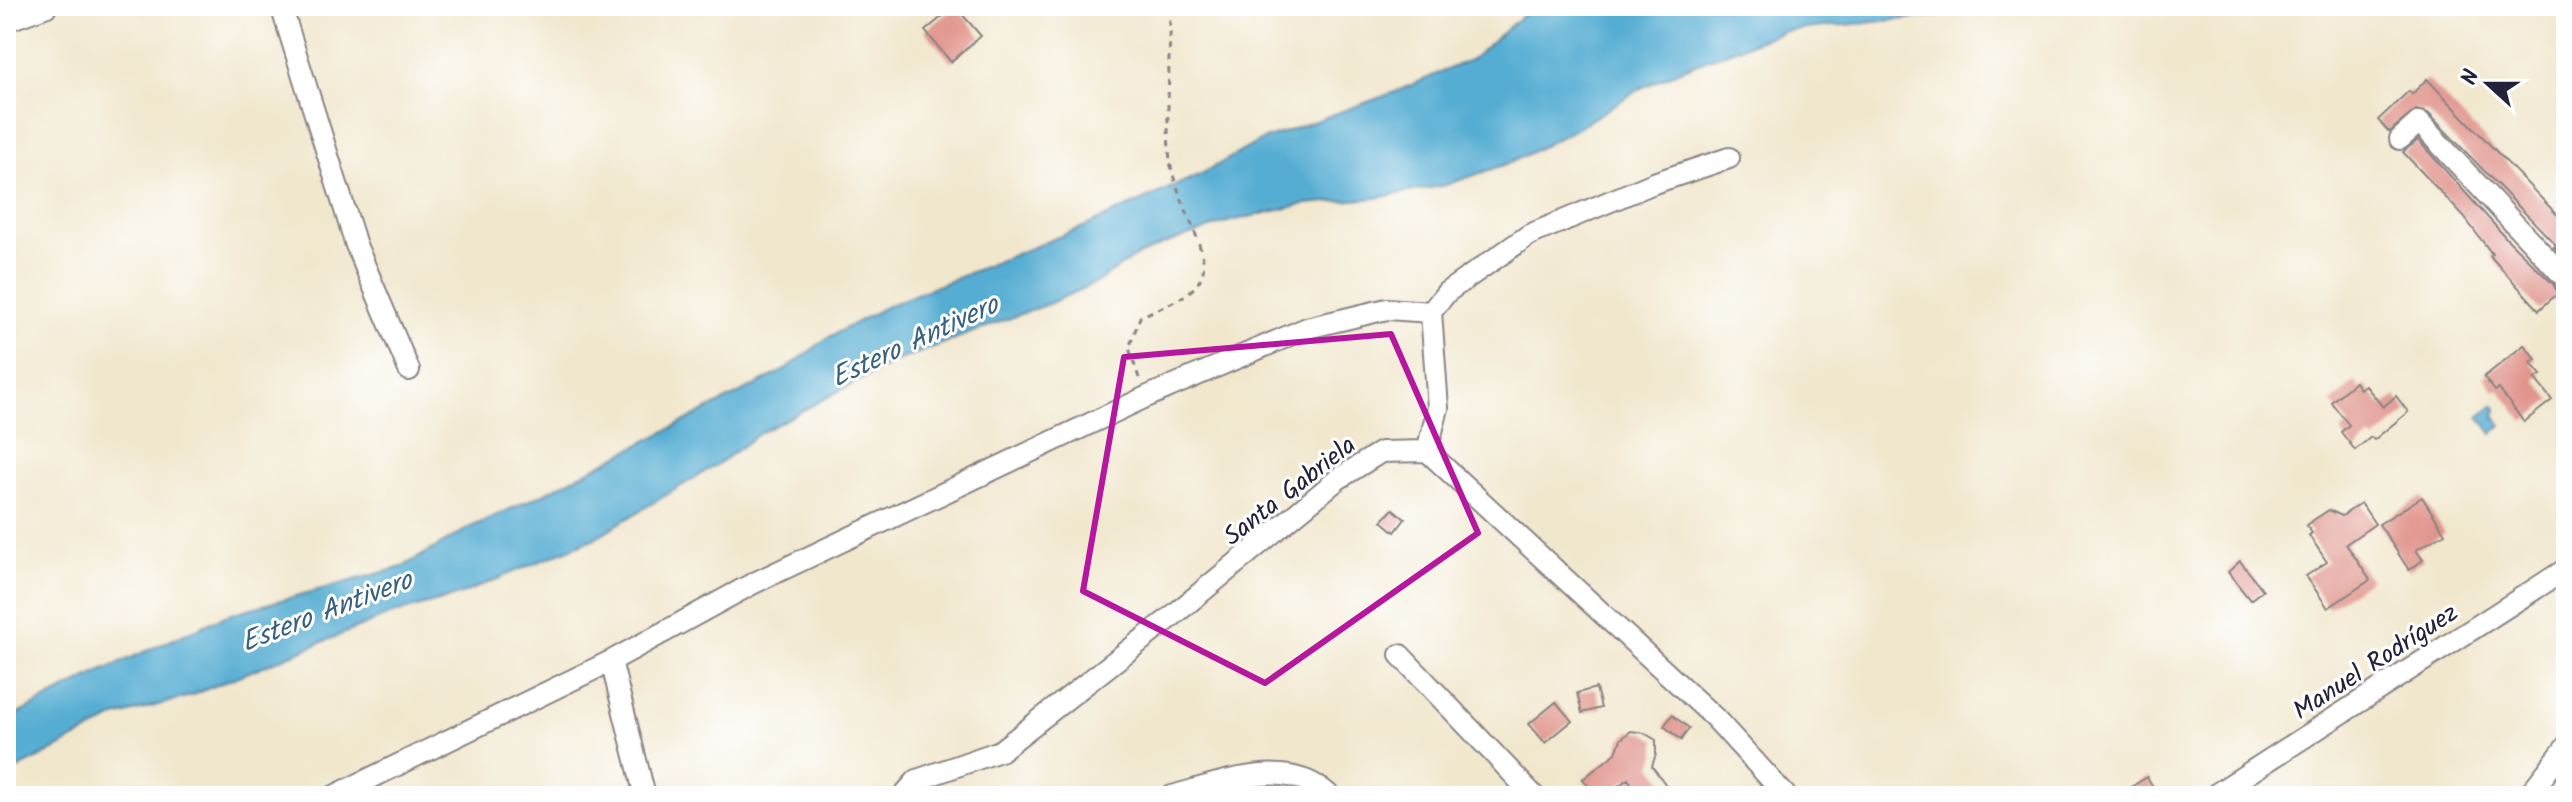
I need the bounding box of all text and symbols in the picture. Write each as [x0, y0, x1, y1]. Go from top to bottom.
north arrow [2448, 44, 2528, 124]
text: N [2453, 65, 2491, 90]
water label: Estero Antivero [824, 283, 1009, 401]
street label: Santa Gabriela [1215, 426, 1366, 557]
water label: Estero Antivero [234, 558, 421, 666]
street label: Manuel Rodríguez [2285, 593, 2467, 732]

